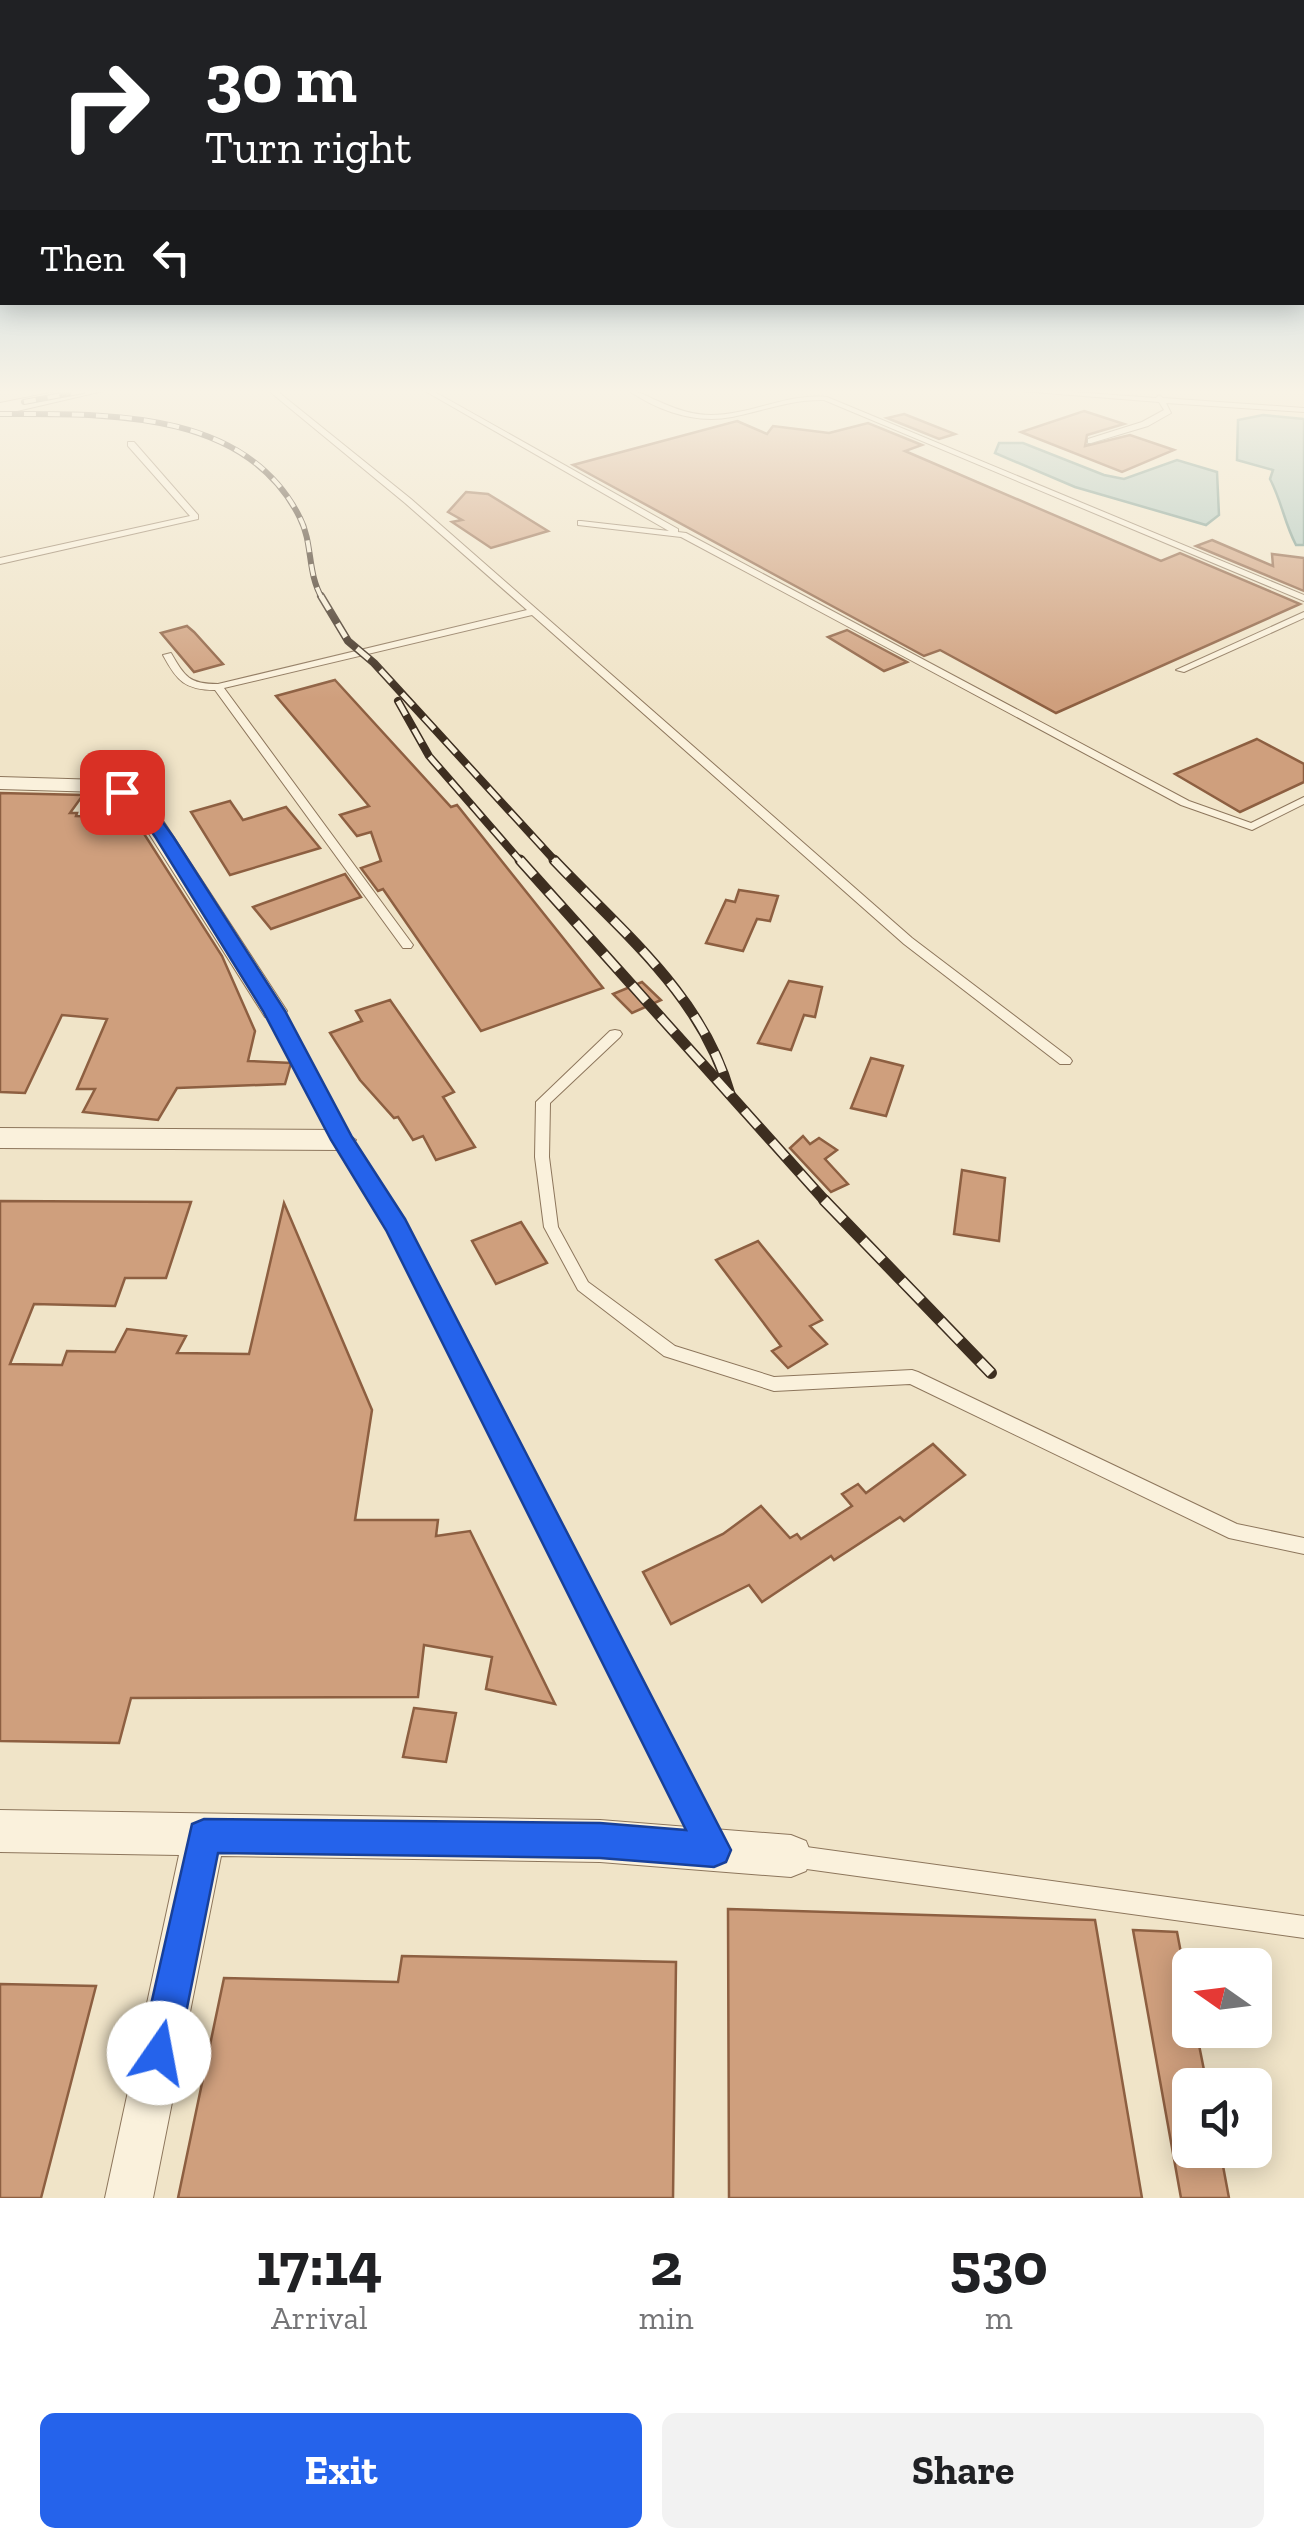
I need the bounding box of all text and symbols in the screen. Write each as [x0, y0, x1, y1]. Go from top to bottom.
text: 30 m [205, 36, 357, 120]
icon: right [40, 40, 170, 170]
text: Turn right [205, 121, 411, 175]
icon: left [144, 230, 199, 285]
text: Then [40, 235, 124, 281]
pin [80, 750, 165, 835]
icon: arrive [95, 765, 150, 820]
north arrow [1172, 1948, 1272, 2048]
map controls [1172, 1948, 1272, 2168]
position arrow [107, 2001, 211, 2105]
button: sound [1172, 2068, 1272, 2168]
text: 17:14 [256, 2228, 382, 2300]
text: 2 [650, 2228, 682, 2300]
text: 530 [950, 2228, 1048, 2300]
text: Arrival [271, 2299, 368, 2337]
text: min [639, 2299, 694, 2337]
text: m [985, 2299, 1013, 2337]
button: Exit [40, 2413, 642, 2528]
button: Share [662, 2413, 1264, 2528]

